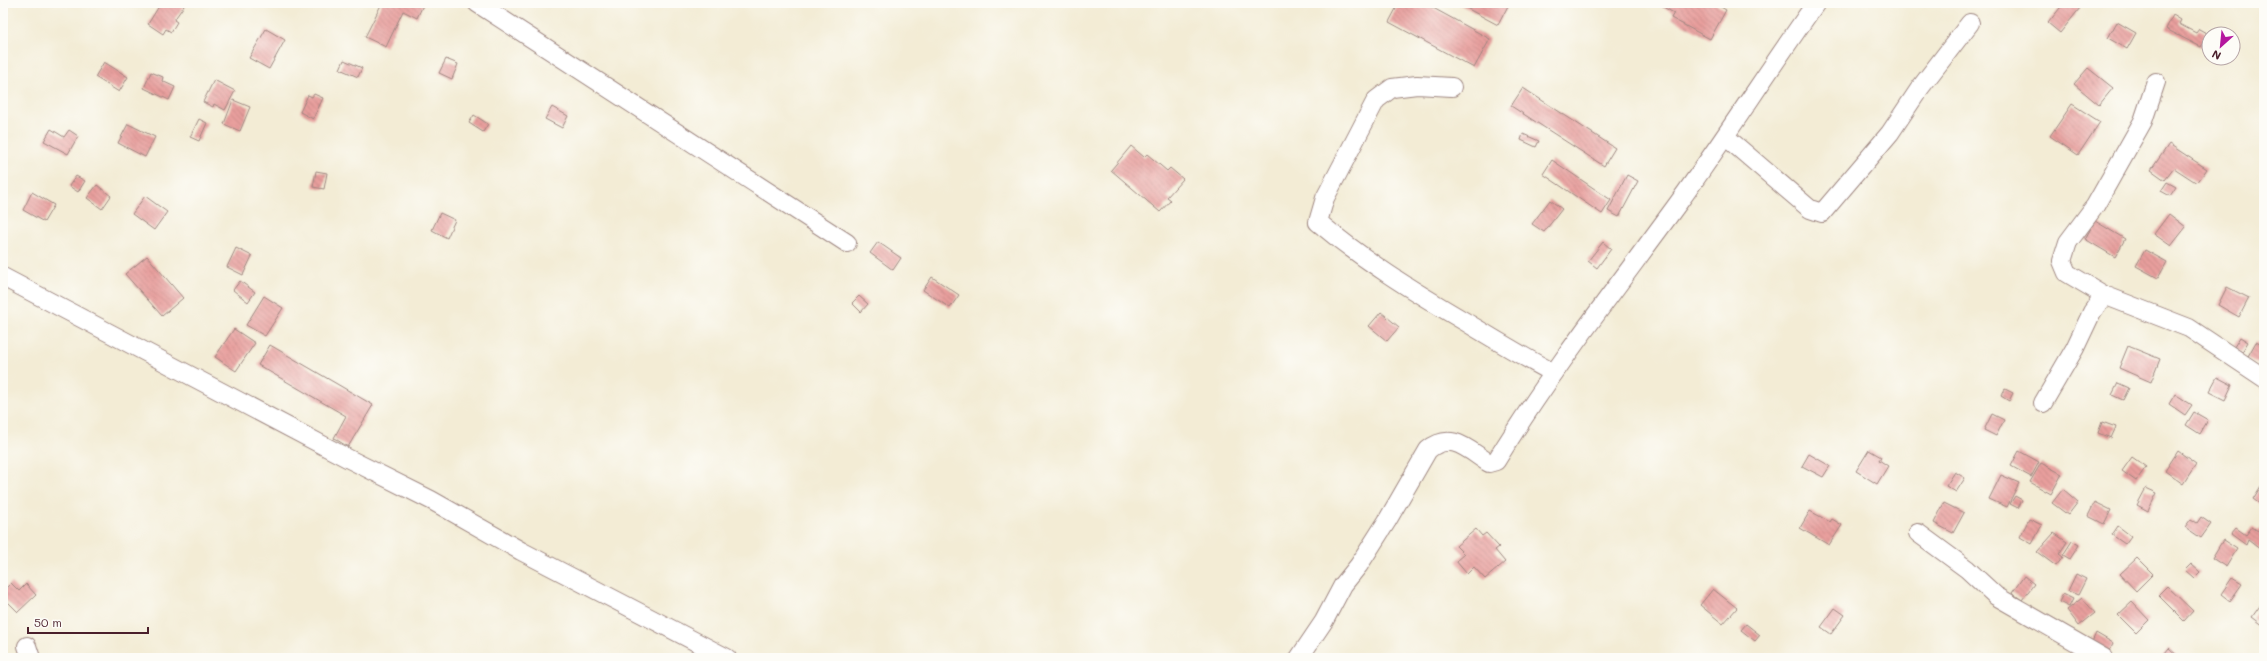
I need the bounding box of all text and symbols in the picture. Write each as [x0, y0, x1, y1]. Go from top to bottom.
north arrow [2201, 26, 2241, 66]
text: N [2209, 47, 2223, 64]
scale bar [28, 609, 148, 635]
text: 50 m [34, 614, 62, 630]

